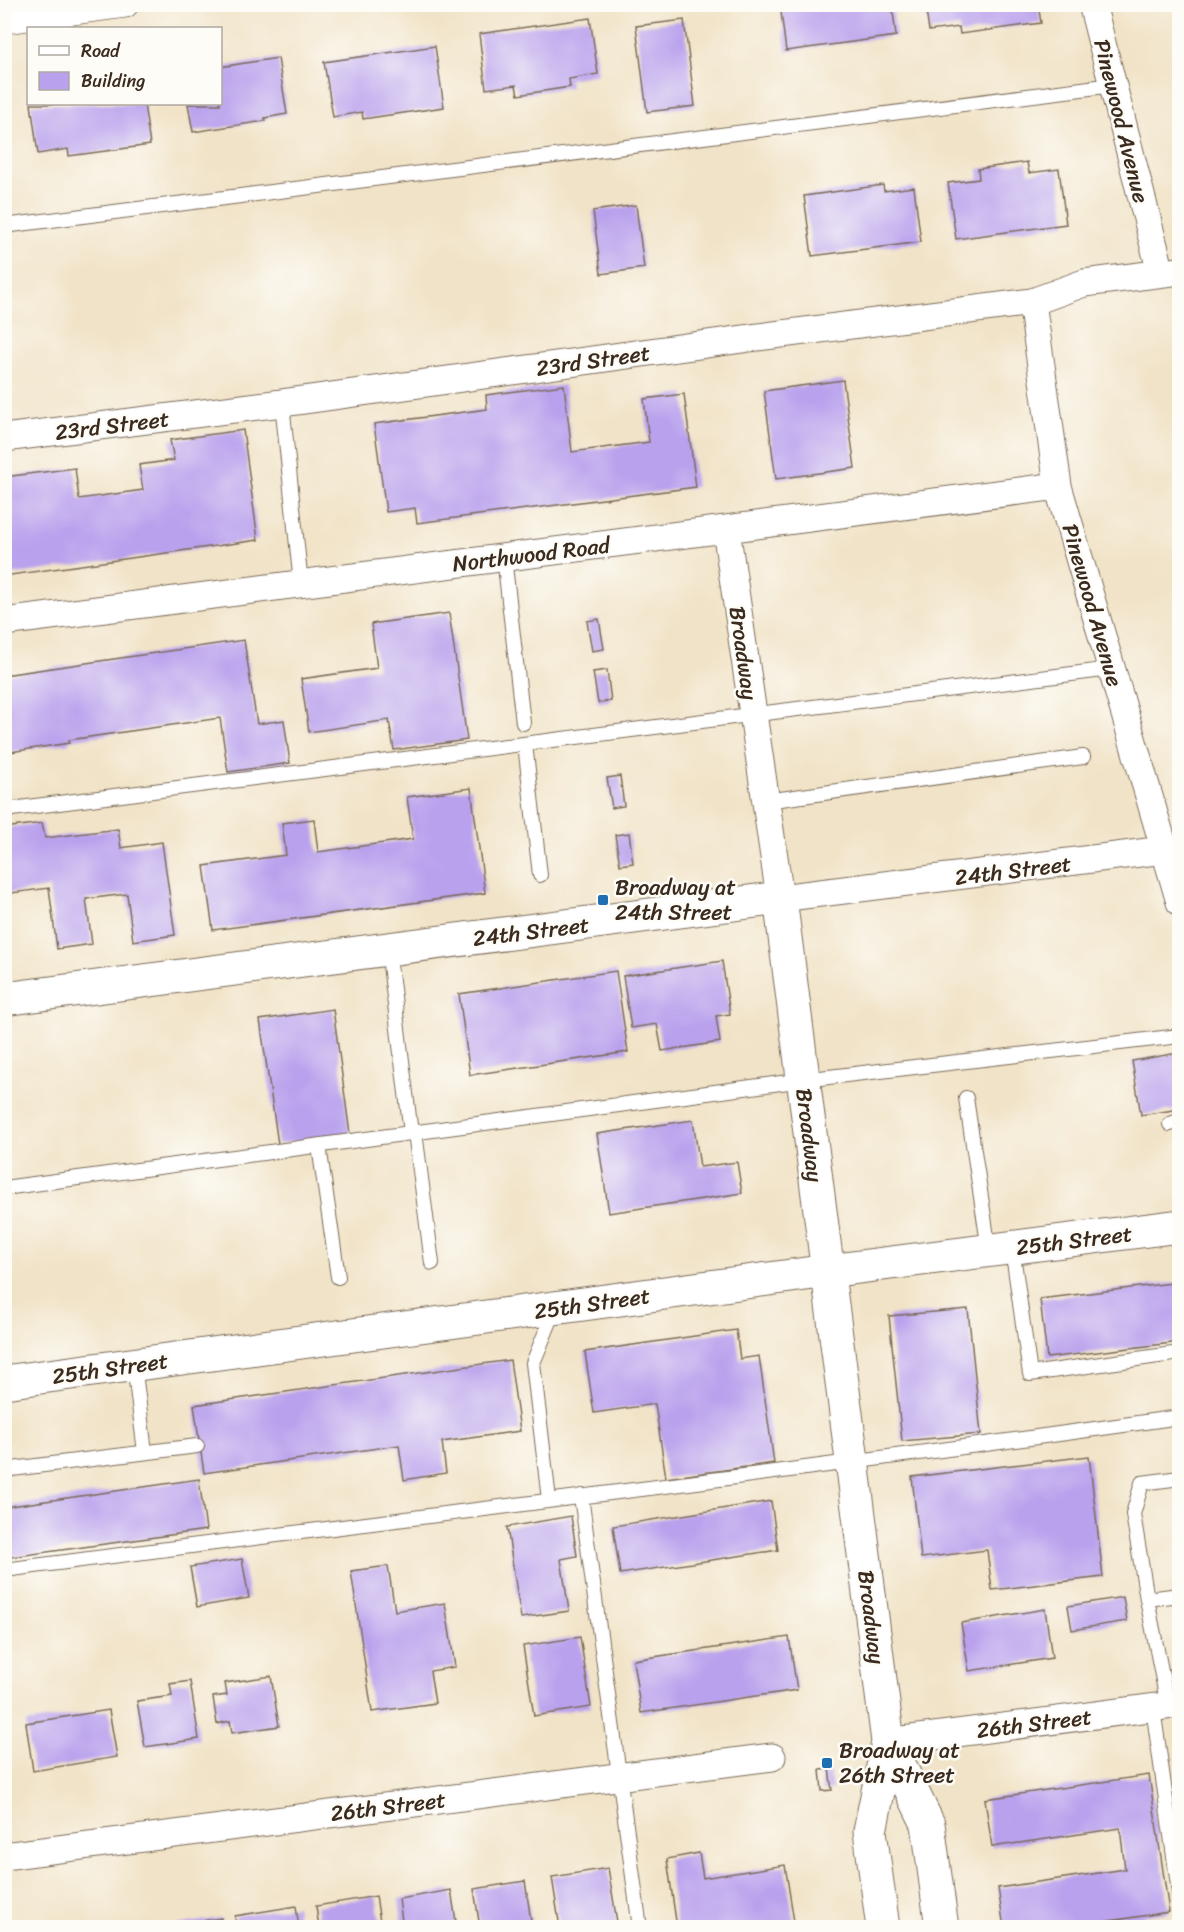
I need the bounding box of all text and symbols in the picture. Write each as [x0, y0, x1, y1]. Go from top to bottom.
legend [27, 27, 222, 105]
text: Road [81, 35, 121, 67]
street label: Pinewood Avenue [1082, 35, 1161, 207]
text: Building [81, 65, 145, 97]
street label: 23rd Street [533, 333, 653, 388]
street label: 23rd Street [53, 399, 172, 452]
street label: Pinewood Avenue [1051, 519, 1134, 691]
street label: Northwood Road [450, 525, 613, 583]
street label: Broadway [718, 604, 769, 703]
street label: 24th Street [952, 844, 1074, 897]
place label: Broadway at 24th Street [615, 868, 736, 932]
marker: Broadway at 24th Street [596, 893, 610, 907]
street label: 24th Street [470, 905, 592, 958]
street label: Broadway [784, 1086, 835, 1185]
street label: 25th Street [1014, 1214, 1135, 1267]
street label: 25th Street [531, 1276, 653, 1331]
street label: 25th Street [49, 1341, 171, 1396]
street label: Broadway [846, 1568, 897, 1667]
street label: 26th Street [974, 1697, 1094, 1750]
place label: Broadway at 26th Street [839, 1731, 960, 1795]
marker: Broadway at 26th Street [820, 1756, 834, 1770]
street label: 26th Street [328, 1780, 448, 1833]

